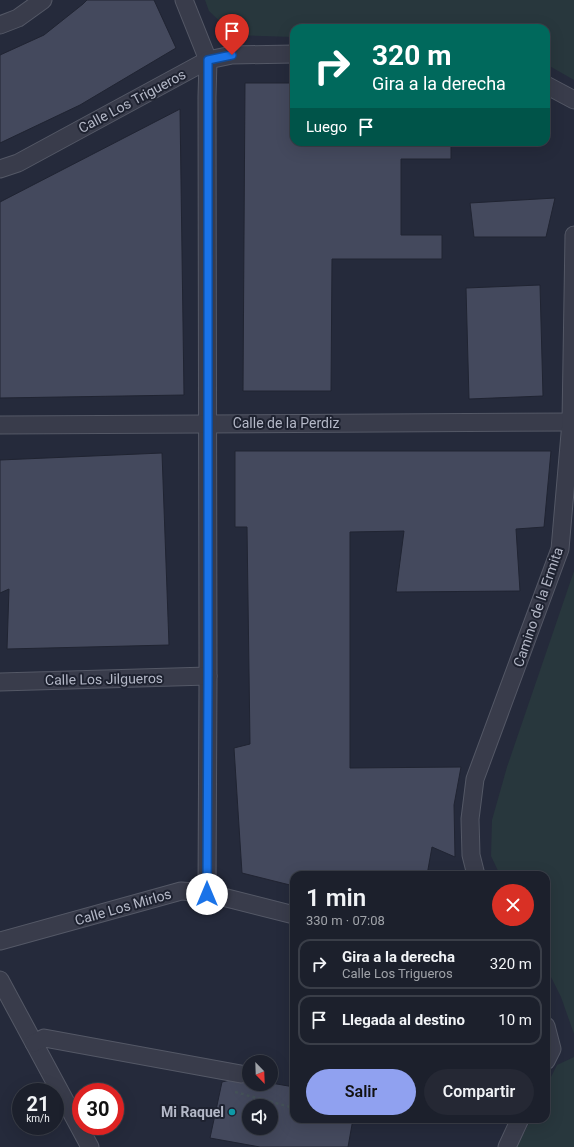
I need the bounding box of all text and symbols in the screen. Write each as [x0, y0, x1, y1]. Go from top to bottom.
pin [215, 14, 249, 55]
icon: arrive [221, 20, 243, 42]
text: 320 m [372, 39, 451, 72]
icon: right [306, 40, 358, 92]
street label: Calle Los Trigueros [76, 66, 188, 136]
text: Gira a la derecha [372, 73, 506, 94]
icon: arrive [355, 116, 377, 138]
text: Luego [306, 118, 347, 136]
street label: Calle de la Perdiz [233, 415, 339, 431]
street label: Camino de la Ermita [510, 545, 566, 669]
street label: Calle Los Jilgueros [45, 670, 163, 688]
position arrow [186, 873, 228, 915]
text: 1 min [306, 884, 366, 912]
button: close [492, 884, 534, 926]
street label: Calle Los Mirlos [73, 886, 173, 928]
text: 330 m · 07:08 [306, 913, 385, 928]
text: Gira a la derecha [342, 948, 455, 966]
icon: right [308, 953, 330, 975]
text: 320 m [490, 955, 532, 973]
text: Calle Los Trigueros [342, 966, 453, 981]
icon: arrive [308, 1009, 330, 1031]
text: Llegada al destino [342, 1011, 465, 1029]
text: 10 m [498, 1011, 532, 1029]
north arrow [242, 1055, 278, 1091]
map controls [242, 1055, 278, 1135]
button: Salir [306, 1069, 416, 1115]
button: Compartir [424, 1069, 534, 1115]
speed limit sign: 30 [72, 1083, 124, 1135]
text: 21 [27, 1092, 49, 1116]
button: sound [242, 1099, 278, 1135]
place label: Mi Raquel [161, 1104, 224, 1120]
marker: Mi Raquel [227, 1107, 237, 1117]
text: km/h [26, 1113, 50, 1124]

